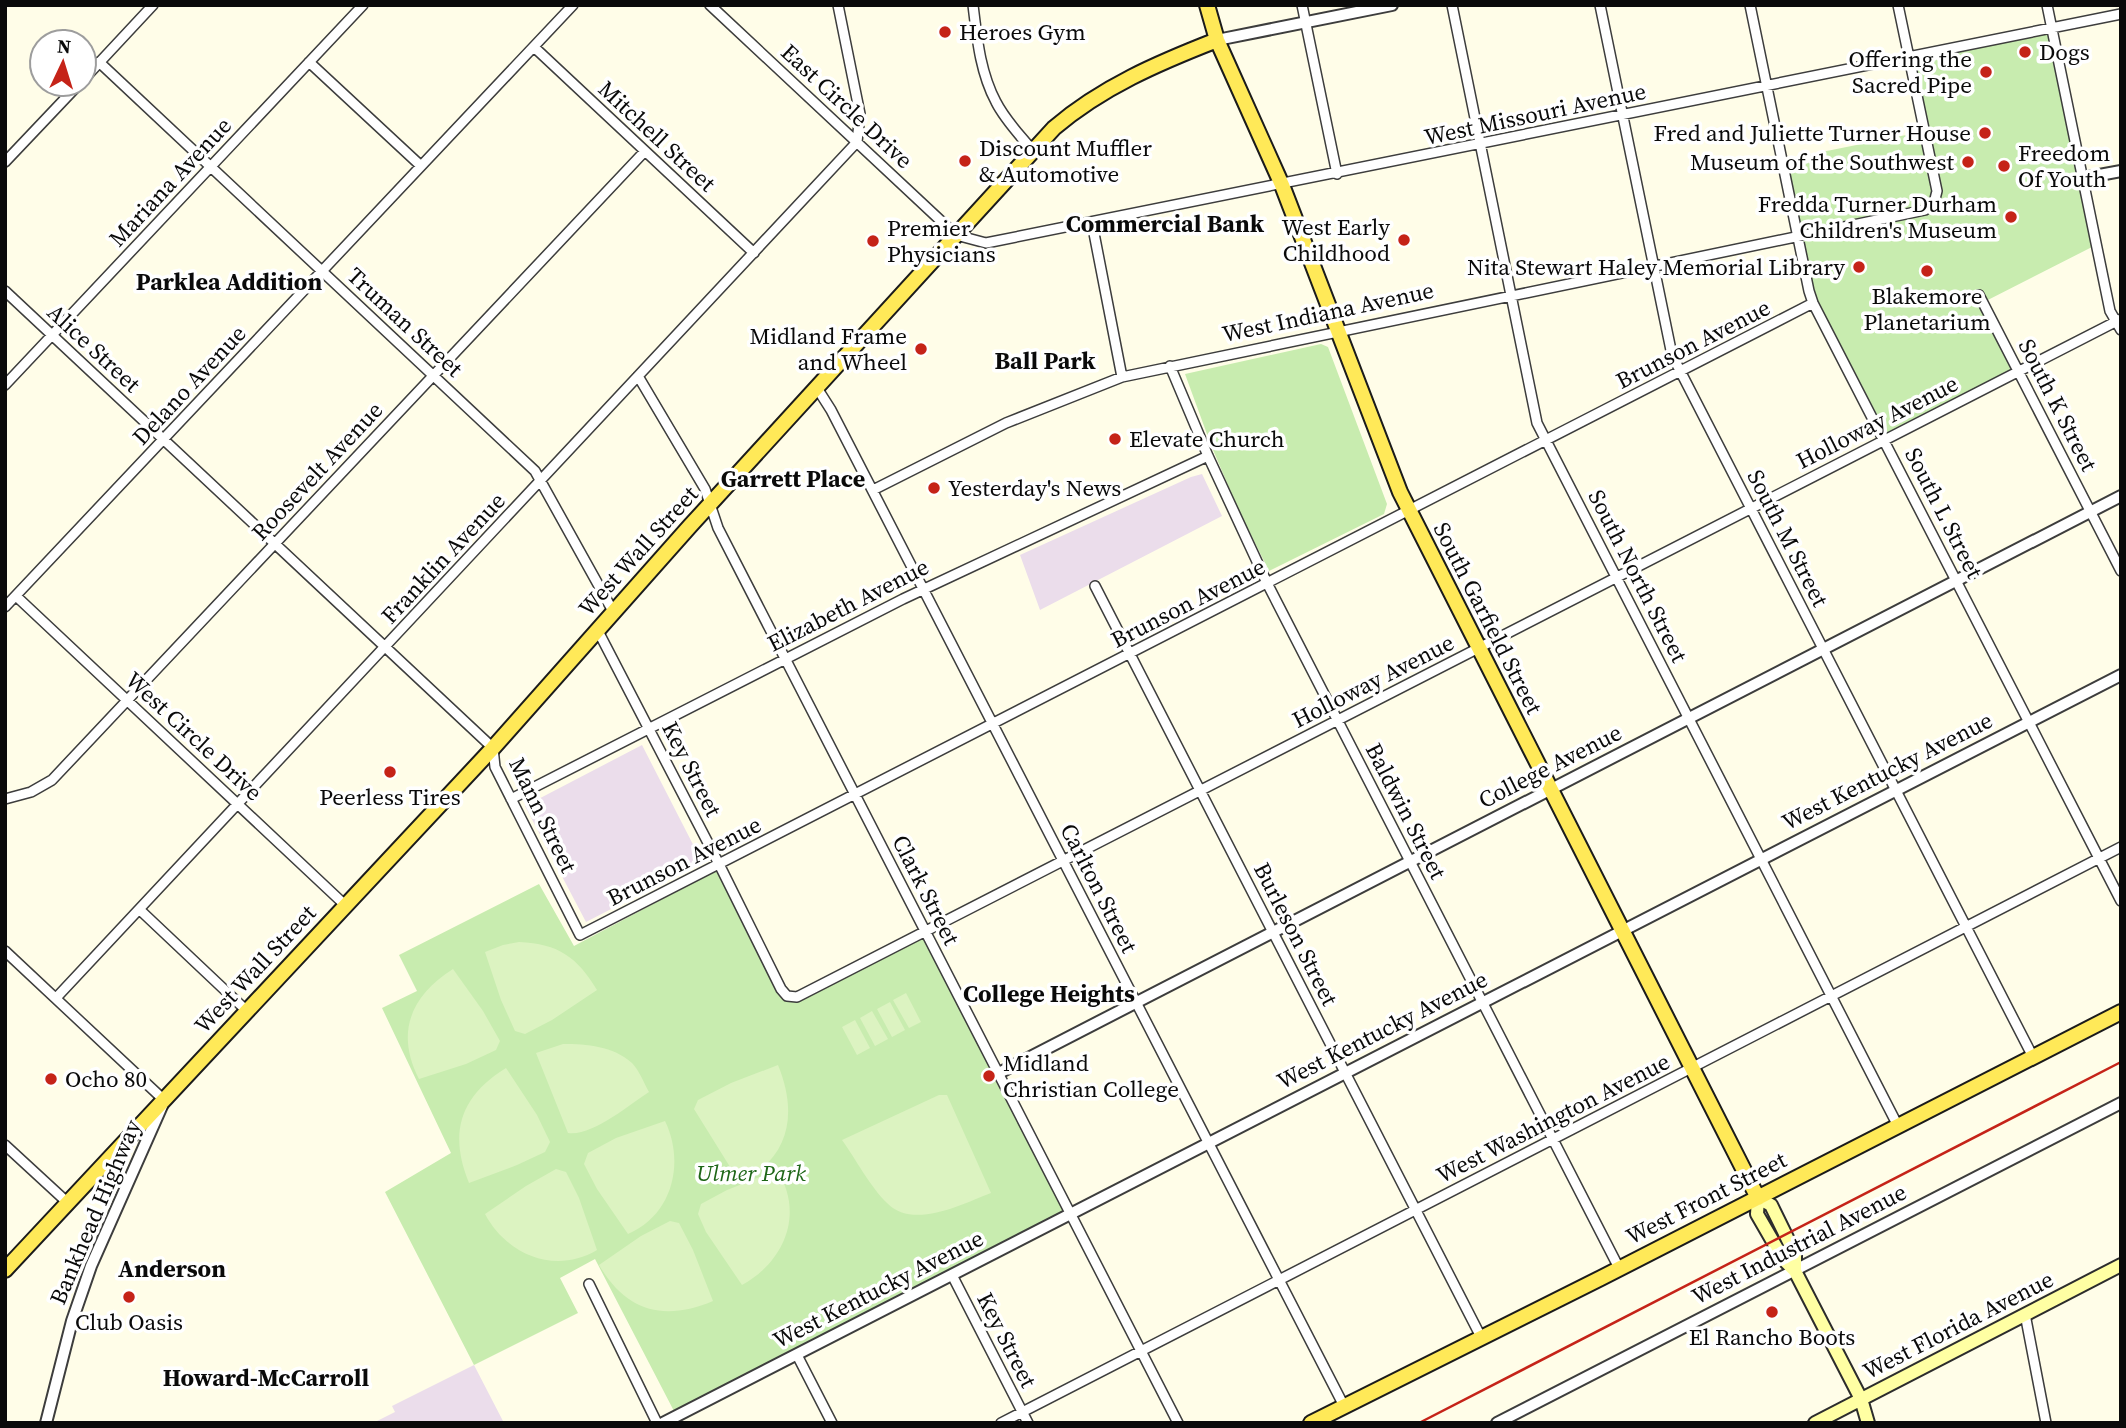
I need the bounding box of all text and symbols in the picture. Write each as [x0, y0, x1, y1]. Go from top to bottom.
place label: Heroes Gym [959, 16, 1086, 48]
marker: Heroes Gym [937, 24, 953, 40]
north arrow [28, 28, 98, 98]
text: N [56, 33, 72, 60]
street label: East Circle Drive [774, 36, 920, 176]
place label: Dogs [2039, 36, 2090, 68]
place label: Offering the Sacred Pipe [1848, 43, 1972, 101]
marker: Dogs [2017, 44, 2033, 60]
marker: Offering the Sacred Pipe [1978, 64, 1994, 80]
street label: Mitchell Street [591, 73, 723, 199]
street label: West Missouri Avenue [1421, 75, 1649, 153]
street label: Mariana Avenue [101, 110, 239, 254]
place label: Fred and Juliette Turner House [1654, 117, 1971, 149]
marker: Fred and Juliette Turner House [1977, 125, 1993, 141]
place label: Discount Muffler & Automotive [979, 132, 1152, 190]
place label: Freedom Of Youth [2018, 137, 2110, 195]
place label: Museum of the Southwest [1690, 146, 1955, 178]
marker: Discount Muffler & Automotive [957, 153, 973, 169]
marker: Museum of the Southwest [1960, 154, 1976, 170]
marker: Freedom Of Youth [1996, 158, 2012, 174]
place label: Fredda Turner Durham Children's Museum [1758, 188, 1997, 246]
district label: Commercial Bank [1066, 207, 1265, 240]
marker: Fredda Turner Durham Children's Museum [2003, 209, 2019, 225]
place label: West Early Childhood [1282, 211, 1390, 269]
place label: Premier Physicians [887, 212, 996, 270]
marker: West Early Childhood [1396, 232, 1412, 248]
marker: Premier Physicians [865, 233, 881, 249]
place label: Nita Stewart Haley Memorial Library [1467, 251, 1845, 283]
marker: Nita Stewart Haley Memorial Library [1851, 259, 1867, 275]
street label: Truman Street [340, 260, 470, 384]
marker: Blakemore Planetarium [1919, 263, 1935, 279]
district label: Parklea Addition [136, 265, 322, 298]
street label: West Indiana Avenue [1219, 274, 1437, 350]
place label: Blakemore Planetarium [1863, 280, 1991, 338]
street label: Brunson Avenue [1610, 291, 1776, 397]
street label: Alice Street [40, 296, 148, 400]
street label: Delano Avenue [125, 318, 253, 452]
place label: Midland Frame and Wheel [749, 320, 907, 378]
street label: South K Street [2011, 333, 2105, 477]
marker: Midland Frame and Wheel [913, 341, 929, 357]
district label: Ball Park [995, 344, 1096, 377]
street label: Holloway Avenue [1791, 367, 1963, 477]
street label: Roosevelt Avenue [244, 395, 390, 547]
place label: Elevate Church [1129, 423, 1285, 455]
marker: Elevate Church [1107, 431, 1123, 447]
street label: South L Street [1897, 442, 1991, 584]
district label: Garrett Place [721, 462, 865, 495]
street label: South M Street [1740, 464, 1836, 612]
place label: Yesterday's News [948, 472, 1121, 504]
street label: West Wall Street [571, 479, 705, 623]
marker: Yesterday's News [926, 480, 942, 496]
street label: South North Street [1581, 484, 1696, 668]
street label: Franklin Avenue [374, 485, 512, 631]
street label: South Garfield Street [1426, 517, 1550, 720]
street label: Brunson Avenue [1105, 550, 1271, 656]
street label: Elizabeth Avenue [762, 551, 934, 659]
street label: Holloway Avenue [1287, 626, 1459, 736]
street label: West Circle Drive [119, 664, 269, 808]
street label: West Kentucky Avenue [1776, 704, 1998, 838]
street label: Key Street [654, 716, 730, 823]
street label: College Avenue [1473, 716, 1627, 816]
street label: Baldwin Street [1358, 737, 1454, 885]
street label: Mann Street [501, 752, 585, 878]
marker: Peerless Tires [382, 764, 398, 780]
place label: Peerless Tires [319, 781, 461, 813]
street label: Brunson Avenue [601, 808, 767, 914]
street label: Carlton Street [1053, 818, 1146, 959]
street label: Clark Street [885, 829, 968, 951]
street label: Burleson Street [1246, 857, 1346, 1012]
street label: West Wall Street [187, 897, 323, 1040]
street label: West Kentucky Avenue [1271, 963, 1493, 1097]
district label: College Heights [963, 977, 1135, 1010]
street label: West Washington Avenue [1431, 1045, 1675, 1191]
place label: Midland Christian College [1003, 1047, 1179, 1105]
place label: Ocho 80 [65, 1063, 147, 1095]
marker: Midland Christian College [981, 1068, 997, 1084]
marker: Ocho 80 [43, 1071, 59, 1087]
street label: Bankhead Highway [42, 1114, 149, 1310]
street label: West Front Street [1620, 1144, 1792, 1252]
park label: Ulmer Park [696, 1157, 806, 1189]
street label: West Industrial Avenue [1686, 1176, 1912, 1312]
street label: West Kentucky Avenue [767, 1222, 989, 1356]
district label: Anderson [118, 1252, 226, 1285]
street label: West Florida Avenue [1857, 1263, 2059, 1387]
street label: Key Street [969, 1287, 1045, 1394]
marker: Club Oasis [121, 1289, 137, 1305]
marker: El Rancho Boots [1764, 1304, 1780, 1320]
place label: Club Oasis [75, 1306, 183, 1338]
place label: El Rancho Boots [1689, 1321, 1855, 1353]
district label: Howard-McCarroll [163, 1361, 369, 1394]

